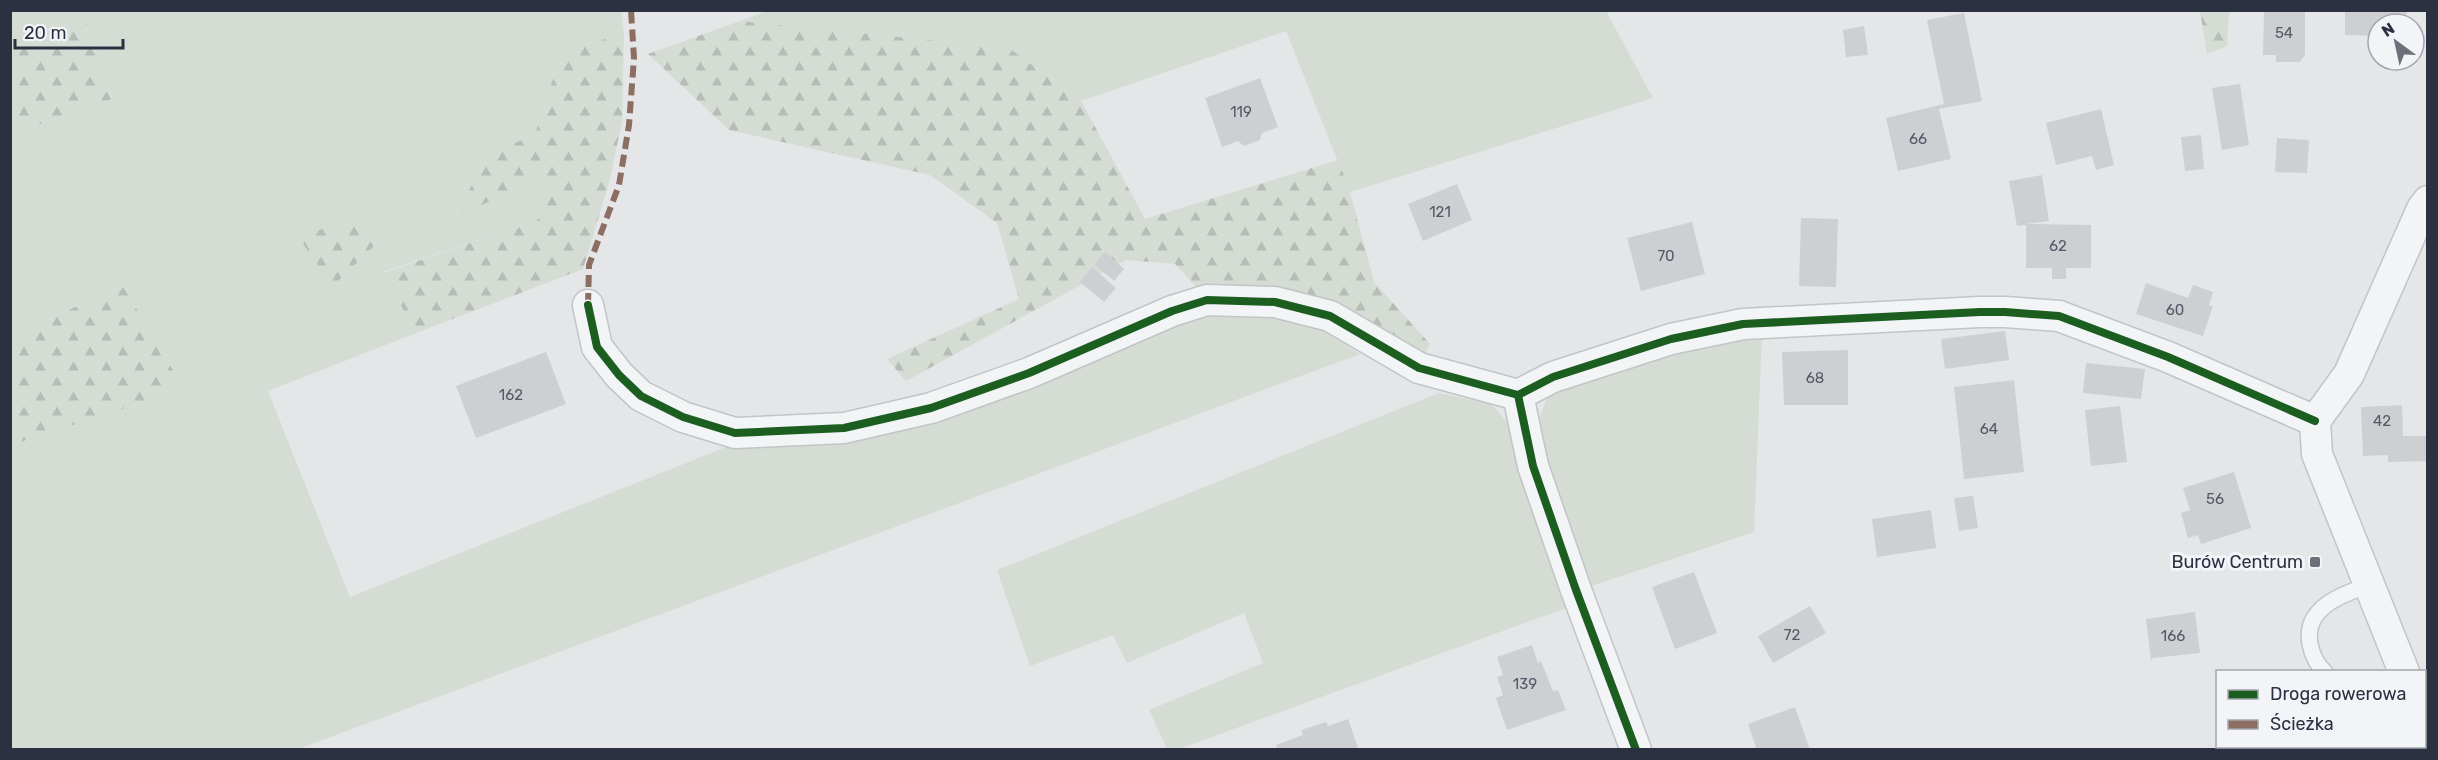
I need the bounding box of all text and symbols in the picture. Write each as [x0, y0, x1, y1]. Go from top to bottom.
scale bar [15, 12, 123, 50]
north arrow [2366, 12, 2426, 72]
text: N [2378, 19, 2398, 41]
text: 20 m [24, 22, 66, 44]
house number: 54 [2275, 24, 2293, 42]
house number: 119 [1230, 103, 1252, 121]
house number: 66 [1909, 130, 1927, 148]
house number: 121 [1429, 203, 1451, 221]
house number: 62 [2049, 237, 2067, 255]
house number: 70 [1657, 247, 1675, 265]
house number: 60 [2166, 301, 2184, 319]
house number: 68 [1806, 369, 1824, 387]
house number: 162 [499, 386, 523, 404]
house number: 42 [2373, 412, 2391, 430]
house number: 64 [1980, 420, 1998, 438]
house number: 56 [2206, 490, 2224, 508]
place label: Burów Centrum [2171, 551, 2303, 573]
marker: Burów Centrum [2308, 555, 2322, 569]
house number: 72 [1784, 626, 1800, 644]
house number: 166 [2161, 627, 2185, 645]
legend [2216, 670, 2426, 748]
house number: 139 [1513, 675, 1537, 693]
text: Droga rowerowa [2270, 683, 2406, 705]
text: Ścieżka [2270, 713, 2334, 735]

